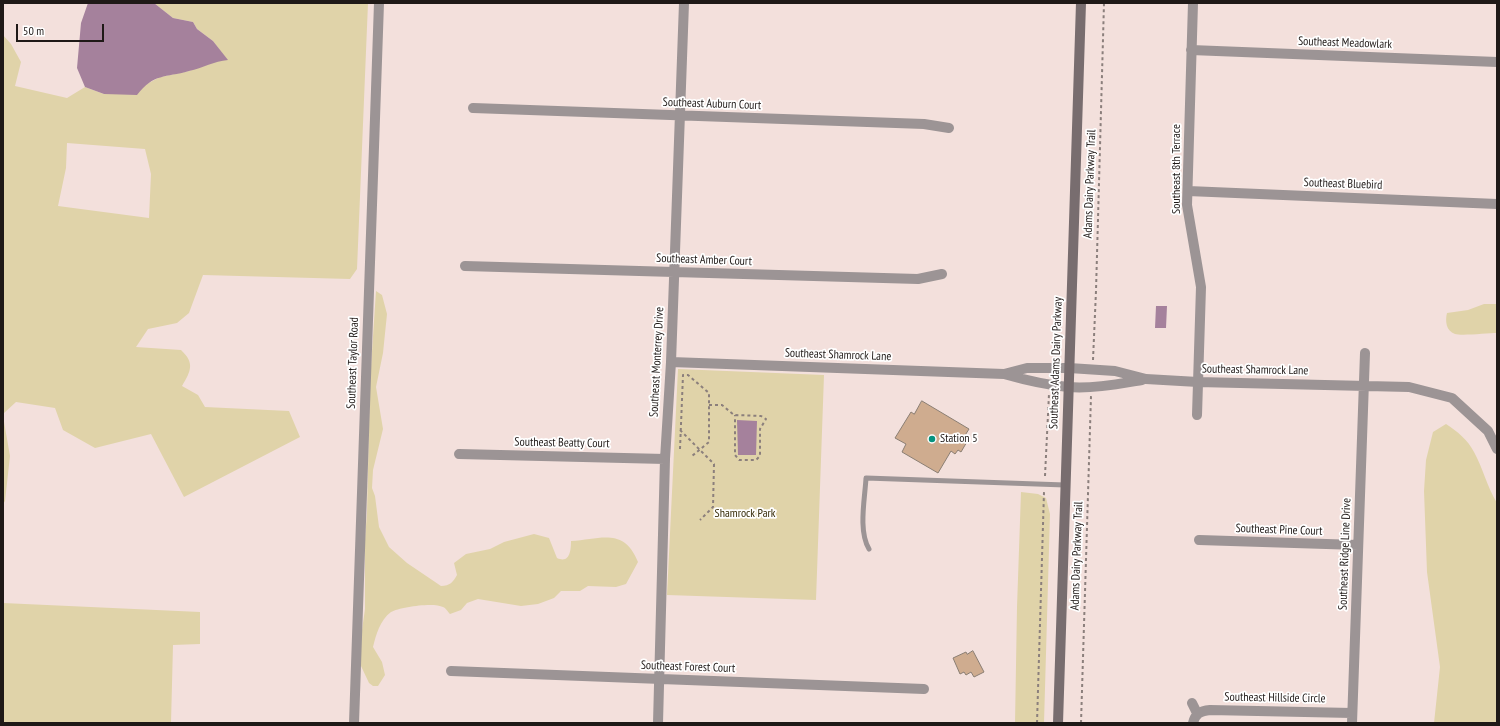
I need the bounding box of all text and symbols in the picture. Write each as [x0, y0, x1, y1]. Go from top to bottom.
scale bar [18, 16, 106, 42]
text: 50 m [23, 23, 44, 38]
street label: Southeast Meadowlark [1298, 34, 1392, 52]
street label: Southeast Auburn Court [662, 95, 762, 113]
street label: Southeast 8th Terrace [1170, 124, 1184, 214]
street label: Adams Dairy Parkway Trail [1081, 129, 1099, 239]
street label: Southeast Bluebird [1303, 175, 1383, 193]
street label: Southeast Amber Court [656, 251, 752, 269]
street label: Southeast Adams Dairy Parkway [1046, 297, 1066, 429]
street label: Southeast Monterrey Drive [647, 307, 667, 417]
street label: Southeast Taylor Road [344, 317, 362, 409]
street label: Southeast Shamrock Lane [784, 346, 892, 364]
street label: Southeast Shamrock Lane [1202, 362, 1308, 378]
place label: Station 5 [940, 432, 978, 446]
marker: Station 5 [927, 434, 937, 444]
street label: Southeast Beatty Court [514, 435, 610, 451]
street label: Southeast Ridge Line Drive [1336, 498, 1354, 610]
street label: Adams Dairy Parkway Trail [1068, 501, 1086, 611]
park label: Shamrock Park [715, 507, 775, 521]
street label: Southeast Pine Court [1235, 521, 1323, 539]
street label: Southeast Forest Court [641, 658, 735, 676]
street label: Southeast Hillside Circle [1224, 690, 1326, 706]

